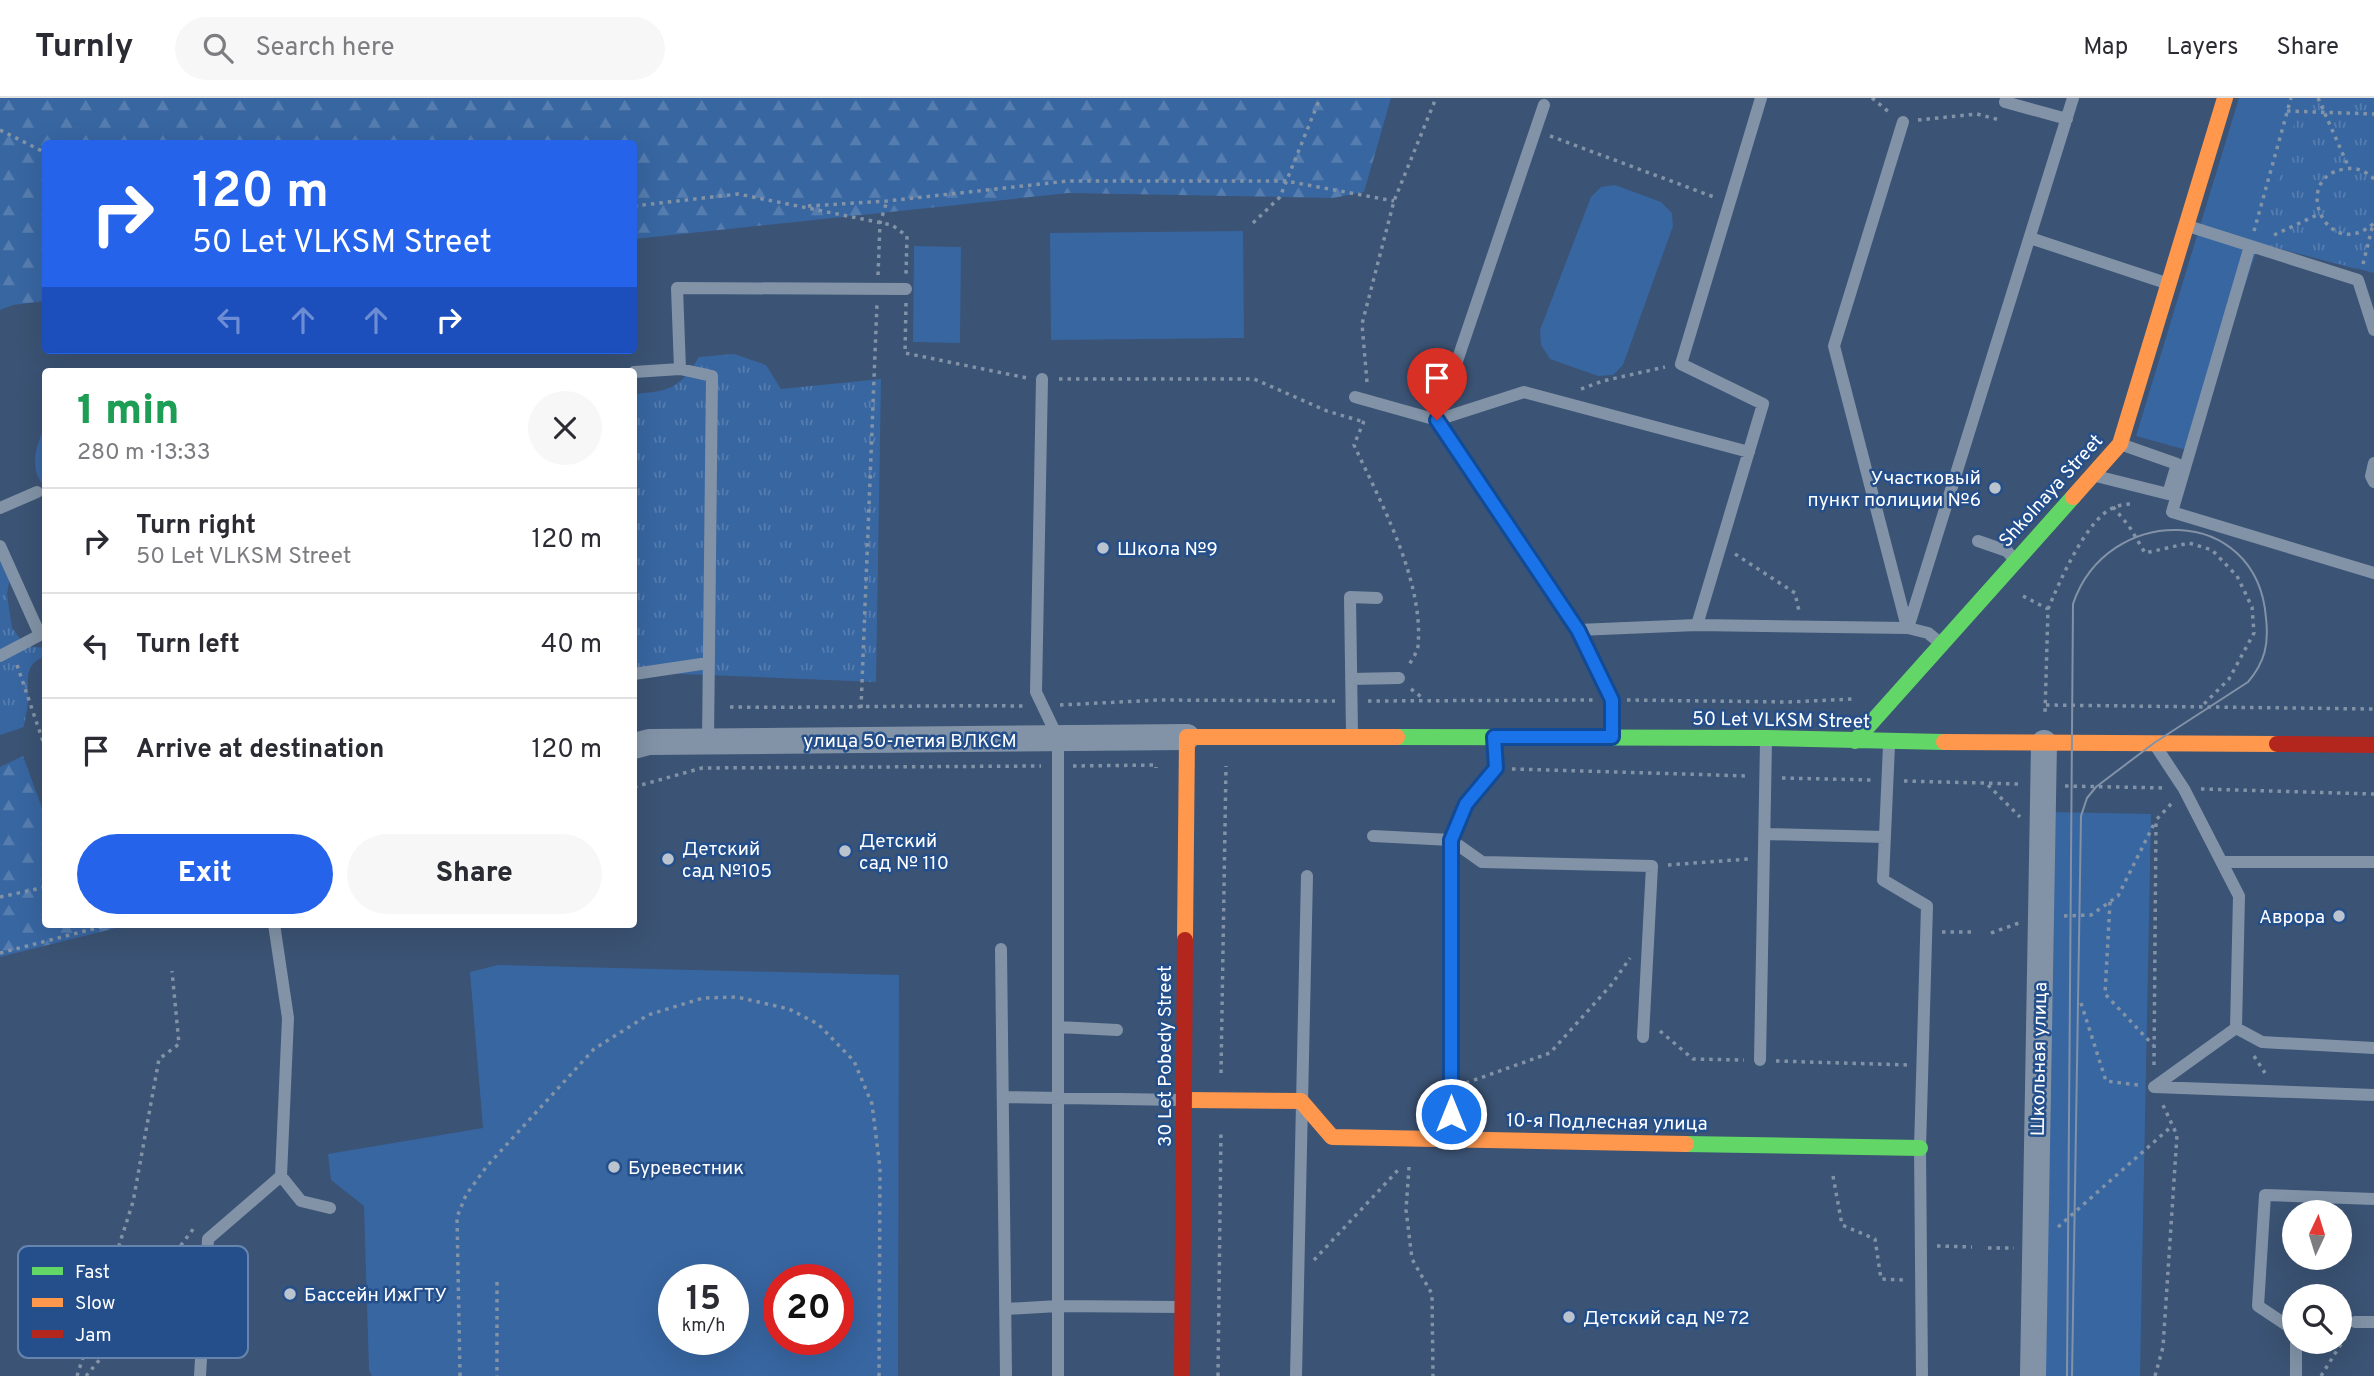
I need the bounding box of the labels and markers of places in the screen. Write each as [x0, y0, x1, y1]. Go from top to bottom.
pin [1407, 348, 1467, 420]
place label: Участковый пункт полиции №6 [1807, 467, 1981, 513]
marker: Участковый пункт полиции №6 [1987, 480, 2003, 496]
place label: Школа №9 [1117, 538, 1218, 562]
marker: Школа №9 [1095, 540, 1111, 556]
place label: Детский сад № 110 [859, 830, 949, 876]
place label: Детский сад №105 [682, 838, 772, 884]
marker: Детский сад № 110 [837, 843, 853, 859]
marker: Детский сад №105 [660, 851, 676, 867]
place label: Аврора [2259, 906, 2325, 930]
marker: Аврора [2331, 908, 2347, 924]
place label: Буревестник [628, 1157, 744, 1181]
marker: Буревестник [606, 1159, 622, 1175]
place label: Бассейн ИжГТУ [304, 1284, 447, 1308]
marker: Бассейн ИжГТУ [282, 1286, 298, 1302]
place label: Детский сад № 72 [1583, 1307, 1750, 1331]
marker: Детский сад № 72 [1561, 1309, 1577, 1325]

